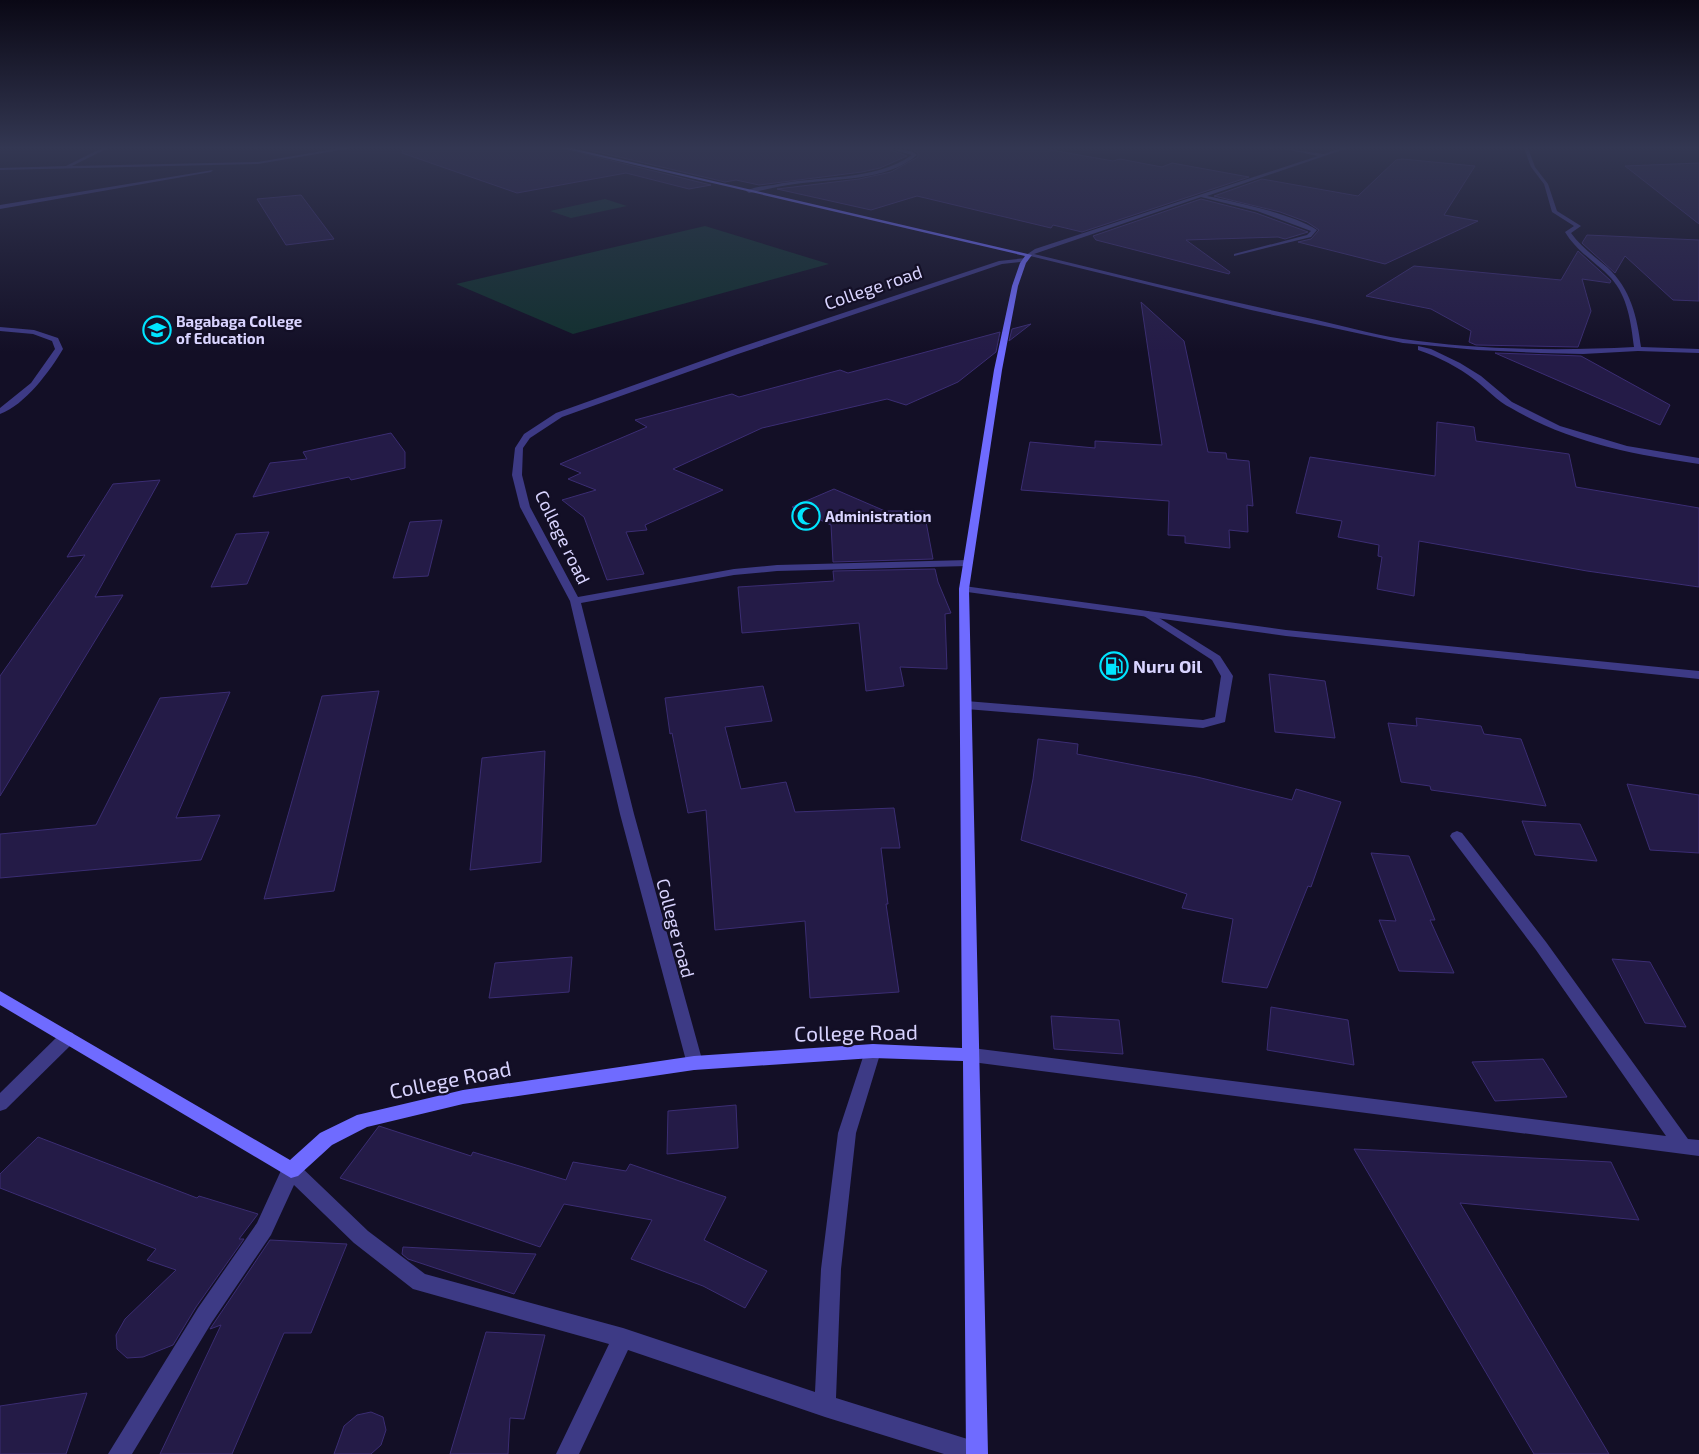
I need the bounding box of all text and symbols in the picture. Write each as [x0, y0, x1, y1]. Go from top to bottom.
street label: College road [821, 260, 925, 314]
place label: Bagabaga College of Education [176, 312, 302, 347]
school or university icon: Bagabaga College of Education [142, 315, 172, 345]
street label: College road [531, 486, 595, 588]
mosque icon: Administration [791, 501, 821, 531]
place label: Administration [825, 507, 931, 525]
fuel station icon: Nuru Oil [1099, 651, 1129, 681]
place label: Nuru Oil [1133, 655, 1202, 677]
street label: College road [652, 876, 700, 980]
street label: College Road [794, 1018, 918, 1046]
street label: College Road [387, 1055, 513, 1103]

